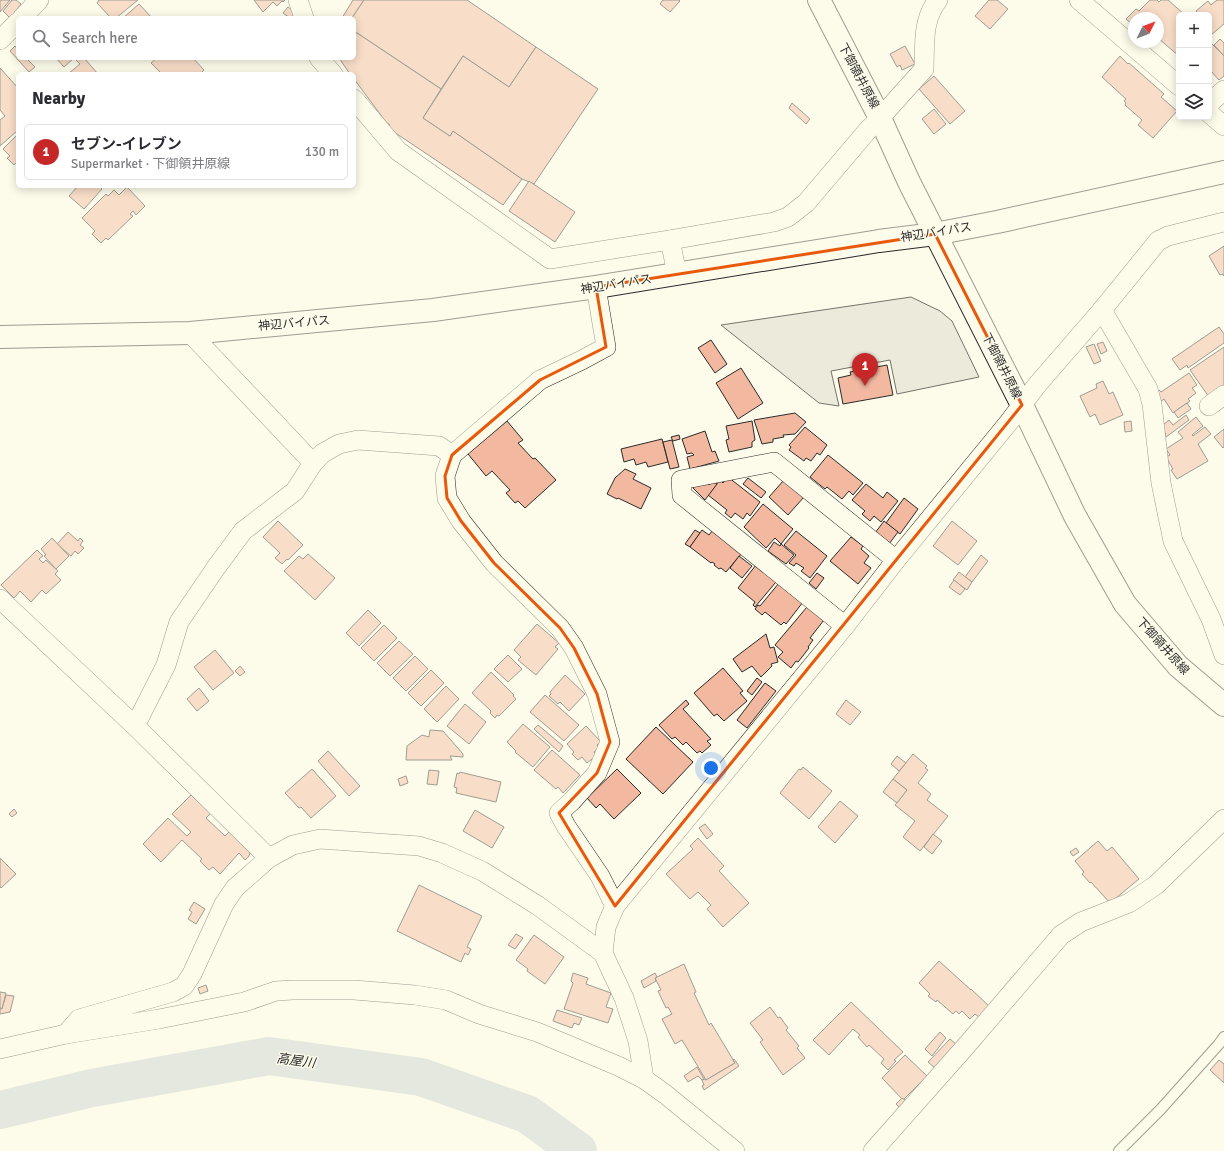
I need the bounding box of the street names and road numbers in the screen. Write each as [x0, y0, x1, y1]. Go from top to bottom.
street label: 下御領井原線 [835, 41, 882, 112]
street label: 神辺バイパス [899, 219, 973, 246]
street label: 神辺バイパス [579, 271, 653, 298]
street label: 神辺バイパス [258, 313, 330, 334]
street label: 下御領井原線 [979, 331, 1025, 402]
street label: 下御領井原線 [1133, 615, 1192, 678]

